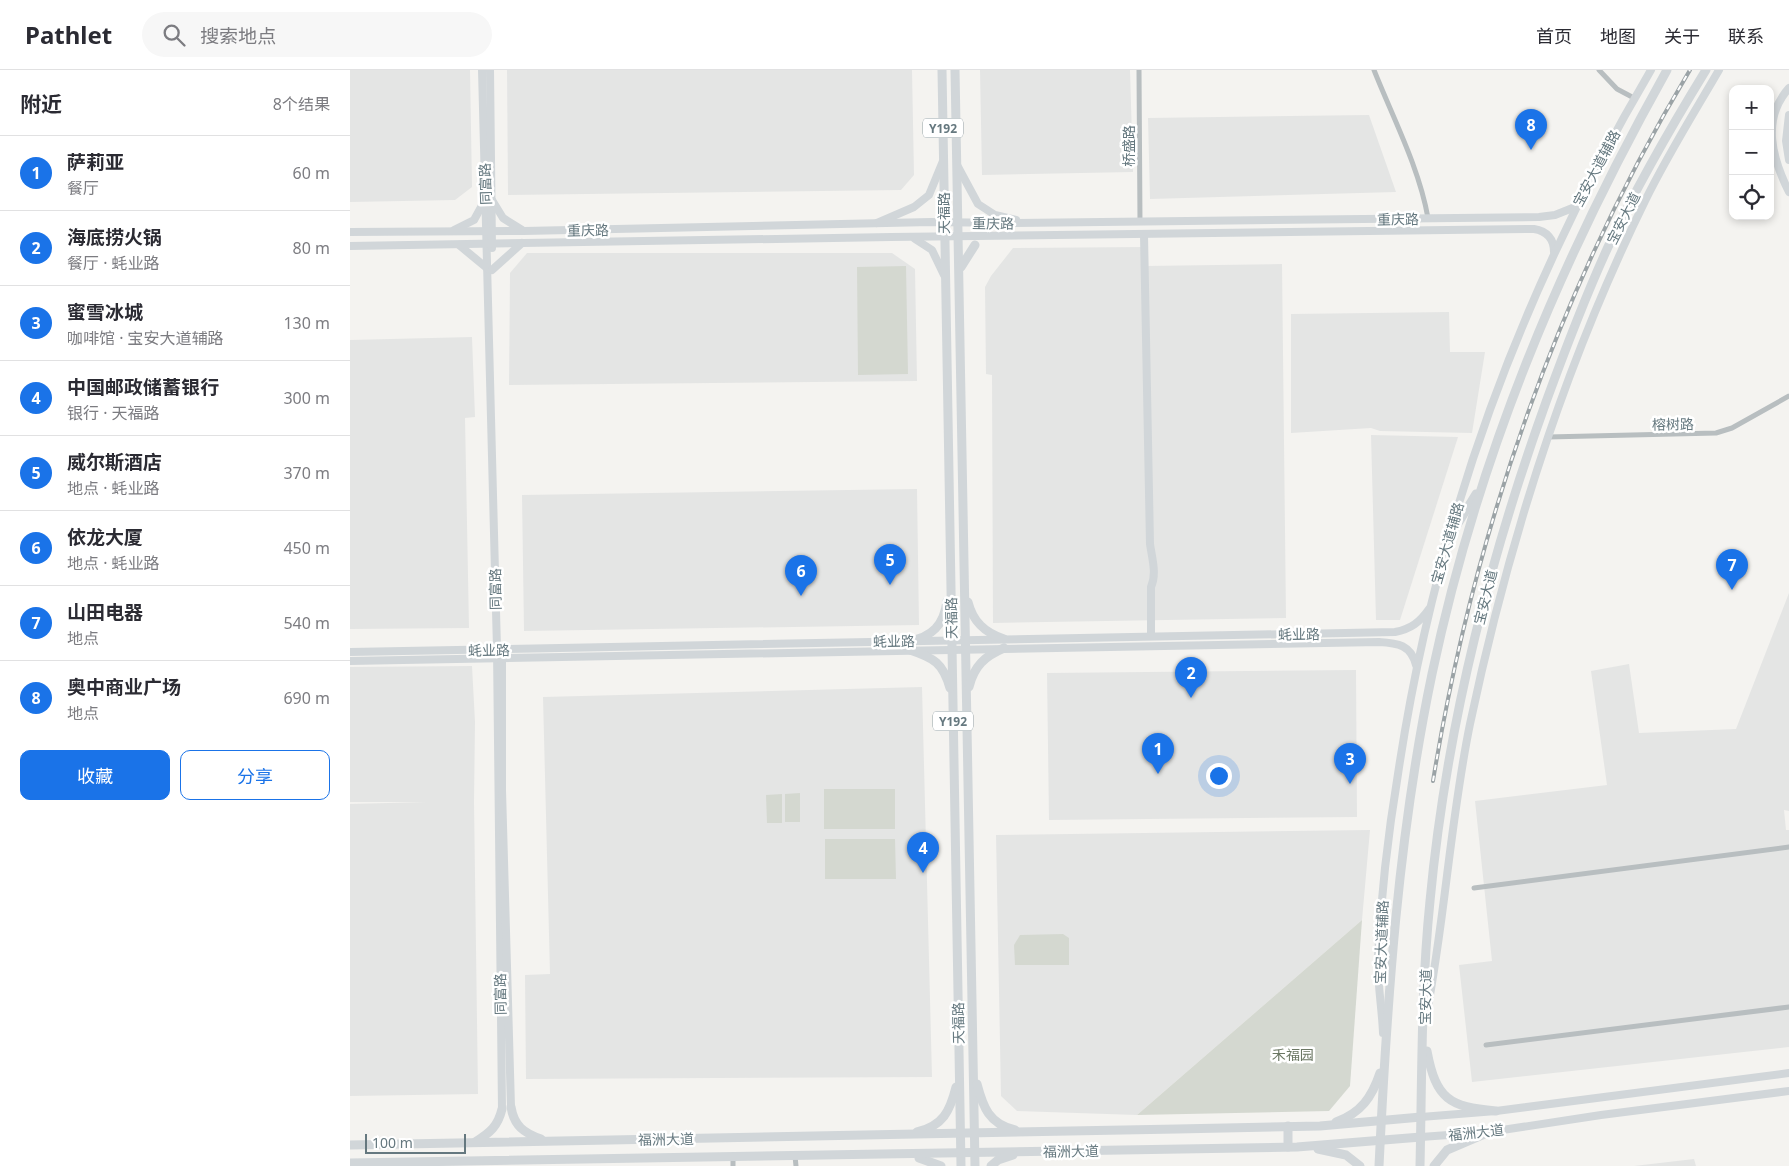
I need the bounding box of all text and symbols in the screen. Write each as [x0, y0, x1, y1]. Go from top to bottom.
search box [142, 12, 492, 57]
text: Pathlet [25, 18, 112, 51]
icon: search [160, 21, 188, 49]
text: 搜索地点 [200, 23, 276, 49]
text: 首页 [1536, 24, 1572, 48]
text: 地图 [1600, 24, 1636, 48]
text: 关于 [1664, 24, 1700, 48]
text: 联系 [1728, 24, 1764, 48]
map controls [1729, 85, 1774, 220]
button: + [1729, 85, 1774, 130]
text: 附近 [20, 90, 62, 118]
text: 8个结果 [273, 93, 330, 115]
pin: 8 [1515, 109, 1547, 150]
road number: Y192 [923, 118, 963, 138]
street label: 桥盛路 [1119, 125, 1138, 167]
street label: 宝安大道辅路 [1568, 126, 1624, 210]
button: − [1729, 130, 1774, 175]
text: 萨莉亚 [67, 149, 124, 175]
text: 1 [31, 162, 41, 184]
text: 60 m [293, 162, 330, 184]
street label: 同富路 [475, 163, 495, 205]
button: locate [1729, 175, 1774, 220]
text: 餐厅 [67, 177, 99, 199]
street label: 宝安大道 [1602, 189, 1644, 247]
street label: 天福路 [934, 192, 953, 234]
street label: 重庆路 [1377, 209, 1419, 229]
street label: 重庆路 [972, 213, 1014, 233]
street label: 重庆路 [567, 220, 609, 240]
text: 海底捞火锅 [67, 224, 162, 250]
text: 2 [31, 237, 41, 259]
text: 80 m [293, 237, 330, 259]
text: 餐厅 · 蚝业路 [67, 252, 160, 274]
text: 蜜雪冰城 [67, 299, 143, 325]
text: 3 [31, 312, 41, 334]
text: 130 m [283, 312, 330, 334]
text: 咖啡馆 · 宝安大道辅路 [67, 327, 224, 349]
text: 中国邮政储蓄银行 [67, 374, 219, 400]
text: 4 [31, 387, 41, 409]
text: 300 m [283, 387, 330, 409]
text: 银行 · 天福路 [67, 402, 160, 424]
street label: 榕树路 [1652, 414, 1694, 434]
text: 威尔斯酒店 [67, 449, 162, 475]
text: 5 [31, 462, 41, 484]
text: 370 m [283, 462, 330, 484]
text: 地点 · 蚝业路 [67, 477, 160, 499]
street label: 宝安大道辅路 [1426, 500, 1468, 586]
text: 依龙大厦 [67, 524, 143, 550]
text: 6 [31, 537, 41, 559]
text: 450 m [283, 537, 330, 559]
pin: 5 [874, 544, 906, 585]
pin: 7 [1716, 549, 1748, 590]
text: 地点 · 蚝业路 [67, 552, 160, 574]
pin: 6 [785, 555, 817, 596]
street label: 同富路 [485, 568, 505, 610]
street label: 宝安大道 [1469, 568, 1501, 626]
street label: 天福路 [941, 597, 961, 639]
text: 山田电器 [67, 599, 143, 625]
text: 7 [31, 612, 41, 634]
text: 540 m [283, 612, 330, 634]
street label: 蚝业路 [1278, 624, 1320, 644]
text: 地点 [67, 627, 99, 649]
street label: 蚝业路 [873, 631, 915, 651]
street label: 蚝业路 [468, 640, 510, 660]
pin: 2 [1175, 657, 1207, 698]
text: 奥中商业广场 [67, 674, 181, 700]
text: 8 [31, 687, 41, 709]
text: 690 m [283, 687, 330, 709]
text: 地点 [67, 702, 99, 724]
road number: Y192 [933, 711, 973, 730]
pin: 1 [1142, 733, 1174, 774]
pin: 3 [1334, 743, 1366, 784]
button: 收藏 [20, 750, 170, 800]
button: 分享 [180, 750, 330, 800]
your location [1206, 763, 1232, 789]
pin: 4 [907, 832, 939, 873]
street label: 宝安大道辅路 [1370, 900, 1392, 984]
street label: 宝安大道 [1415, 969, 1435, 1025]
street label: 同富路 [490, 973, 510, 1015]
street label: 天福路 [948, 1002, 968, 1044]
park label: 禾福园 [1272, 1045, 1314, 1064]
street label: 福洲大道 [1447, 1120, 1505, 1144]
street label: 福洲大道 [638, 1129, 694, 1149]
scale bar [365, 1131, 466, 1154]
text: 100 m [372, 1133, 413, 1152]
street label: 福洲大道 [1043, 1141, 1099, 1161]

